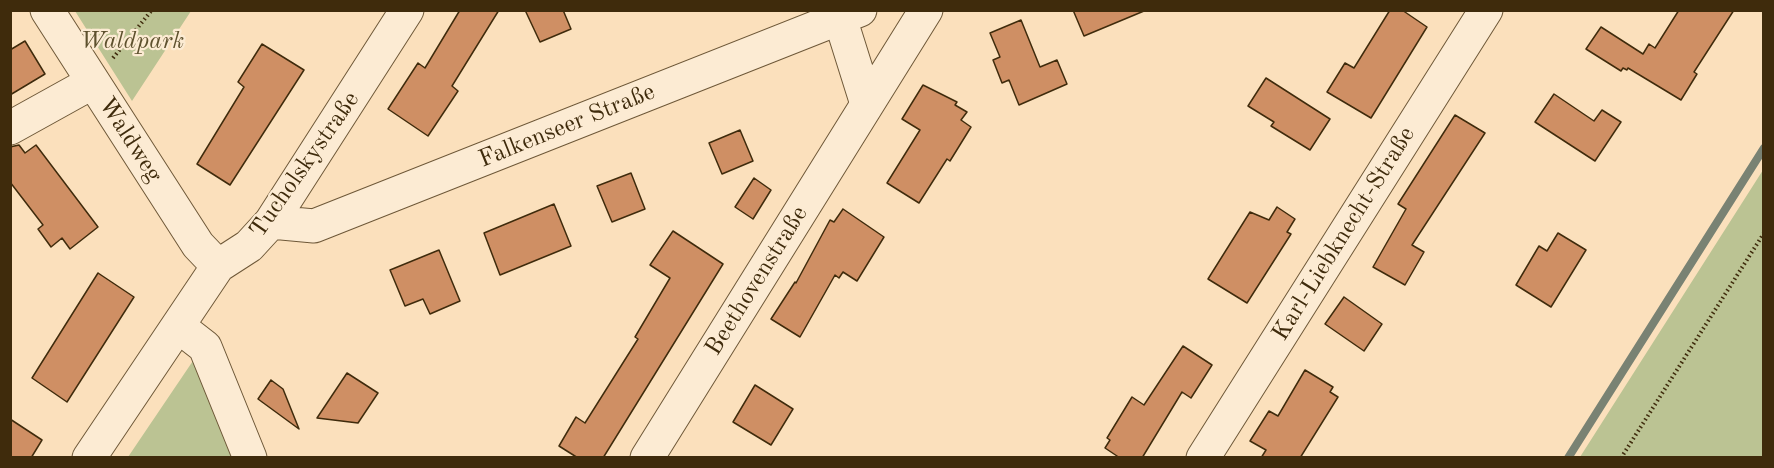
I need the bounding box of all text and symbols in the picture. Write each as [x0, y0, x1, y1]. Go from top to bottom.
park label: Waldpark [80, 28, 184, 56]
street label: Falkenseer Straße [475, 78, 659, 174]
street label: Tucholskystraße [244, 86, 366, 244]
street label: Waldweg [92, 92, 168, 188]
street label: Karl-Liebknecht-Straße [1266, 122, 1422, 346]
street label: Beethovenstraße [700, 201, 814, 361]

